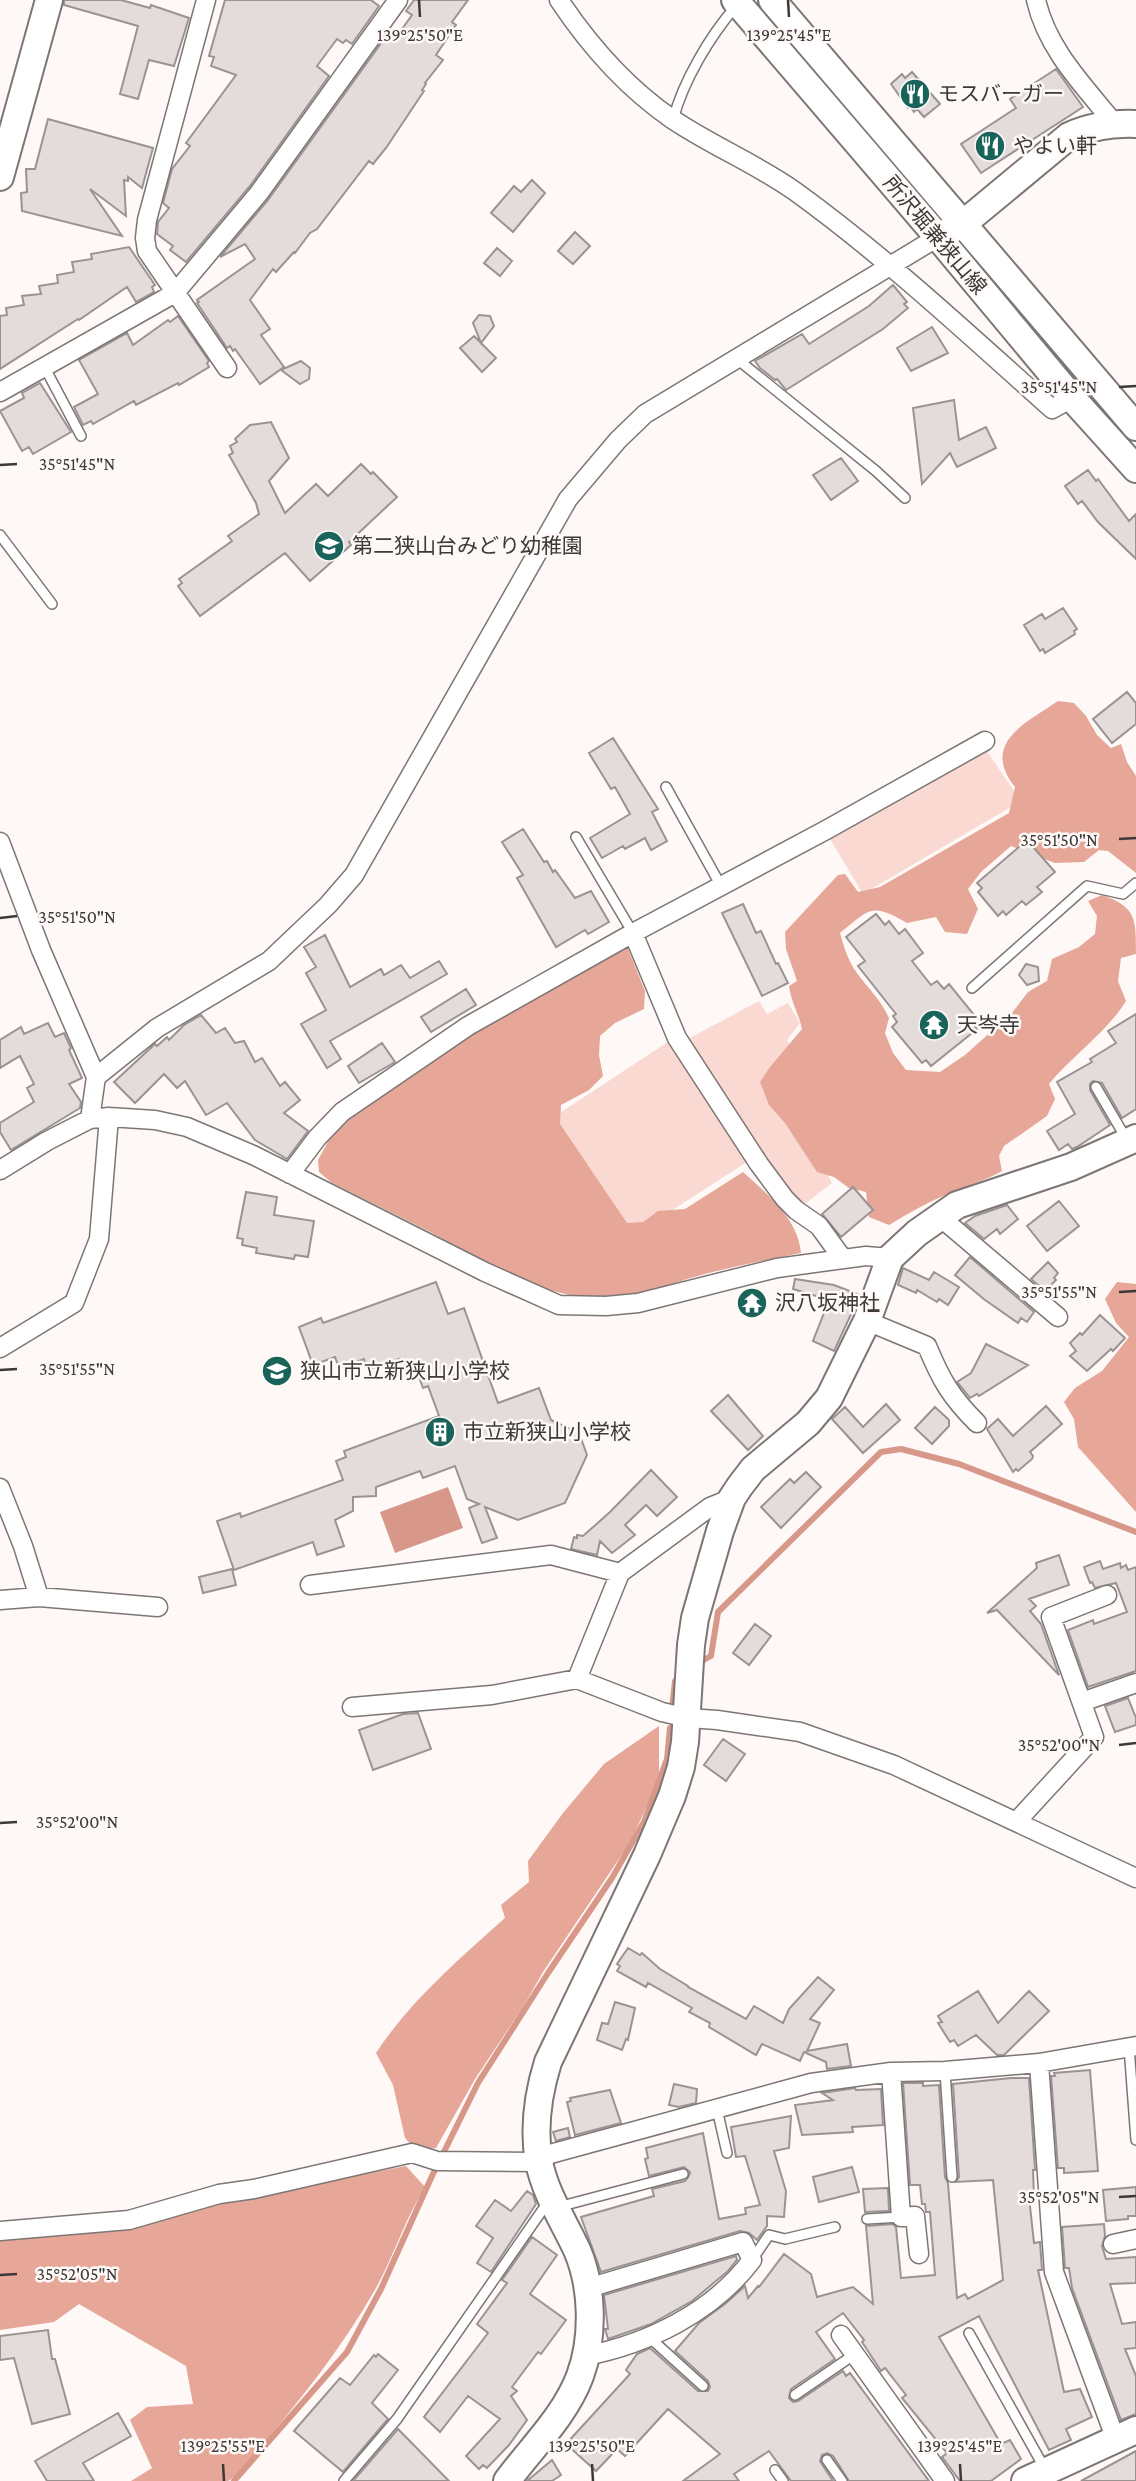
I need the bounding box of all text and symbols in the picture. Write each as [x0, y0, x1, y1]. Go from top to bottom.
text: 139°25'50"E [377, 25, 463, 45]
text: 139°25'45"E [747, 25, 832, 45]
restaurant icon: モスバーガー [898, 77, 932, 111]
place label: モスバーガー [938, 82, 1064, 106]
restaurant icon: やよい軒 [973, 129, 1007, 163]
place label: やよい軒 [1013, 134, 1097, 158]
street label: 所沢堀兼狭山線 [879, 171, 991, 299]
text: 35°51'45"N [1021, 377, 1097, 397]
text: 35°51'45"N [39, 454, 115, 474]
school or university icon: 第二狭山台みどり幼稚園 [312, 529, 346, 563]
place label: 第二狭山台みどり幼稚園 [352, 534, 583, 558]
text: 35°51'50"N [1020, 830, 1098, 850]
text: 35°51'50"N [38, 907, 116, 927]
temple icon: 天岑寺 [917, 1008, 951, 1042]
place label: 天岑寺 [957, 1013, 1020, 1037]
text: 35°51'55"N [1021, 1282, 1097, 1302]
temple icon: 沢八坂神社 [735, 1286, 769, 1320]
place label: 沢八坂神社 [775, 1291, 880, 1315]
school or university icon: 狭山市立新狭山小学校 [260, 1354, 294, 1388]
text: 35°51'55"N [39, 1359, 115, 1379]
place label: 狭山市立新狭山小学校 [300, 1359, 510, 1383]
building icon: 市立新狭山小学校 [423, 1415, 457, 1449]
place label: 市立新狭山小学校 [463, 1420, 631, 1444]
text: 35°52'00"N [1018, 1735, 1100, 1755]
text: 35°52'00"N [36, 1812, 118, 1832]
text: 35°52'05"N [1019, 2187, 1100, 2207]
text: 35°52'05"N [37, 2264, 118, 2284]
text: 139°25'55"E [181, 2436, 265, 2456]
text: 139°25'50"E [549, 2436, 635, 2456]
text: 139°25'45"E [918, 2436, 1003, 2456]

